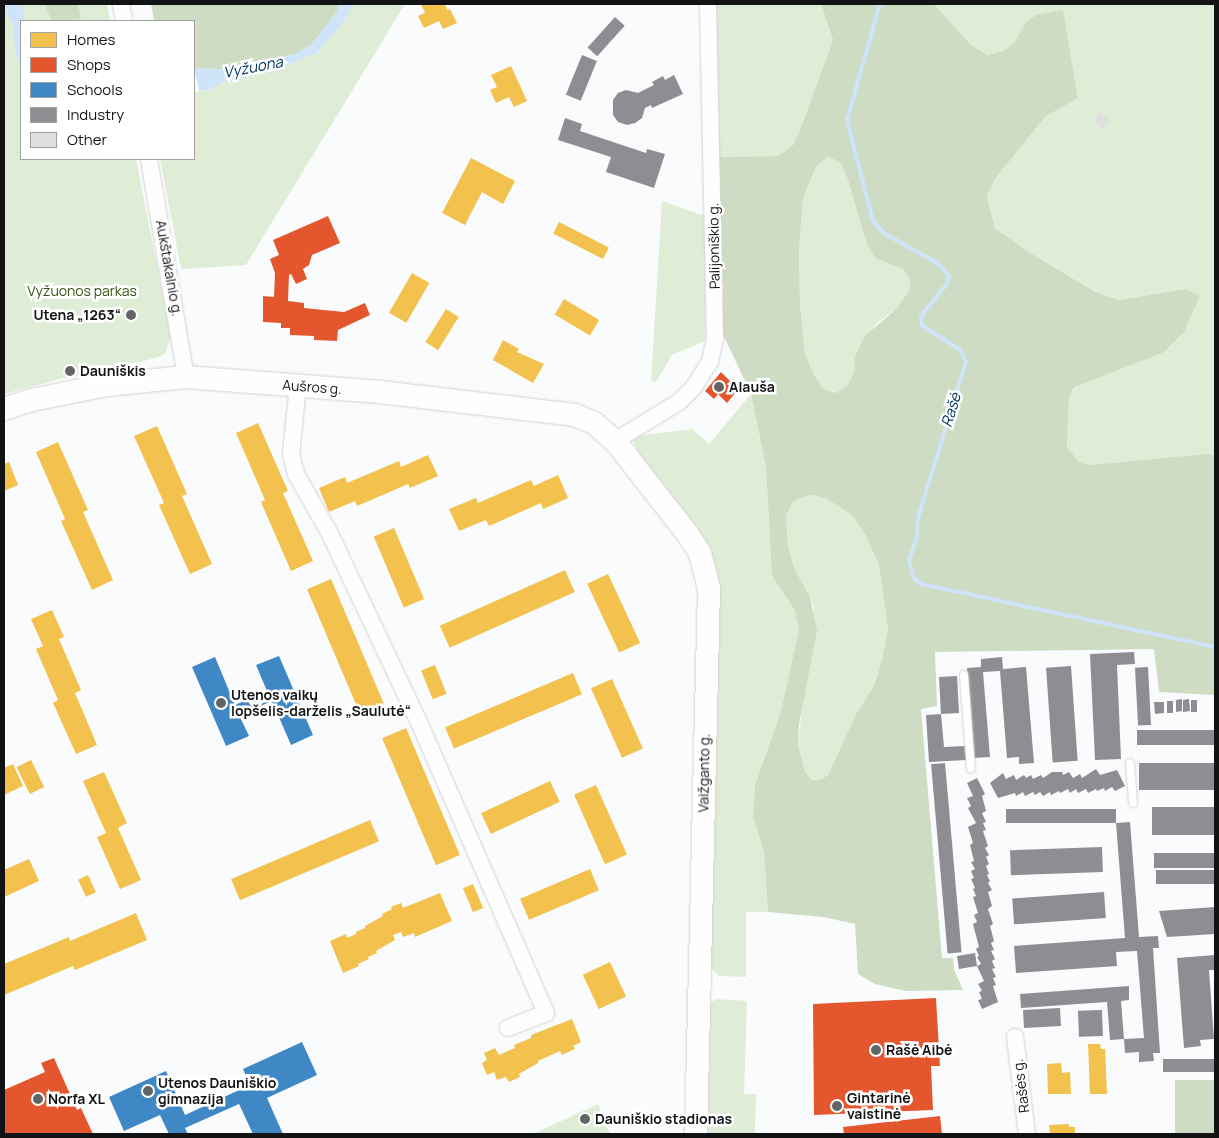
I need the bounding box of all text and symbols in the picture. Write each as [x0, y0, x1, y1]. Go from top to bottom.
legend [20, 20, 195, 160]
text: Homes [67, 29, 115, 50]
water label: Vyžuona [222, 52, 284, 82]
text: Shops [67, 54, 111, 75]
text: Schools [67, 79, 123, 100]
text: Industry [67, 104, 124, 125]
text: Other [67, 129, 107, 150]
street label: Palijoniškio g. [705, 203, 723, 289]
street label: Aukštakalnio g. [152, 219, 186, 317]
park label: Vyžuonos parkas [27, 283, 137, 299]
place label: Utena „1263“ [33, 307, 121, 323]
marker: Utena „1263“ [125, 309, 137, 321]
place label: Dauniškis [80, 363, 146, 379]
marker: Dauniškis [64, 365, 76, 377]
street label: Aušros g. [282, 377, 342, 397]
place label: Alauša [729, 379, 775, 395]
marker: Alauša [713, 381, 725, 393]
water label: Rašė [937, 391, 965, 429]
place label: Utenos vaikų lopšelis-darželis „Saulutė“ [231, 687, 411, 720]
marker: Utenos vaikų lopšelis-darželis „Saulutė“ [215, 697, 227, 709]
street label: Vaižganto g. [695, 733, 713, 813]
place label: Rašė Aibė [886, 1042, 952, 1058]
marker: Rašė Aibė [870, 1044, 882, 1056]
street label: Rašės g. [1009, 1058, 1033, 1114]
place label: Utenos Dauniškio gimnazija [158, 1075, 276, 1108]
marker: Utenos Dauniškio gimnazija [142, 1085, 154, 1097]
place label: Gintarinė vaistinė [847, 1090, 911, 1122]
place label: Norfa XL [48, 1091, 105, 1107]
marker: Norfa XL [32, 1093, 44, 1105]
marker: Gintarinė vaistinė [831, 1100, 843, 1112]
place label: Dauniškio stadionas [595, 1111, 732, 1127]
marker: Dauniškio stadionas [579, 1113, 591, 1125]

